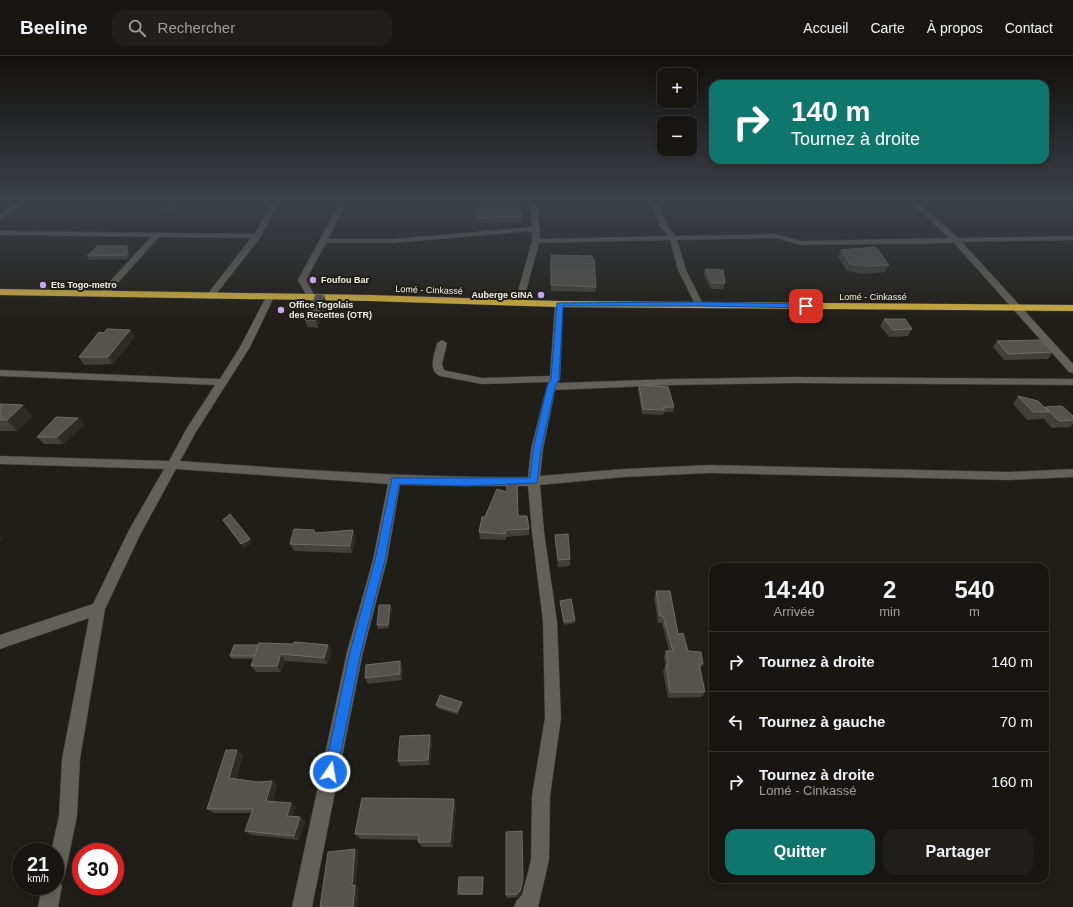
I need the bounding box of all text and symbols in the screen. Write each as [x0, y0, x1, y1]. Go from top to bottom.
search box [112, 10, 392, 46]
text: Beeline [20, 17, 88, 38]
icon: search [126, 17, 148, 39]
text: Rechercher [158, 19, 235, 36]
text: Accueil [803, 20, 848, 36]
text: Carte [870, 20, 905, 36]
text: À propos [927, 20, 983, 36]
text: Contact [1005, 20, 1053, 36]
map controls [657, 68, 697, 156]
button: + [657, 68, 697, 108]
icon: right [725, 96, 777, 148]
text: 140 m [791, 96, 870, 127]
button: − [657, 116, 697, 156]
text: Tournez à droite [791, 129, 920, 149]
marker: Foufou Bar [308, 275, 318, 285]
place label: Foufou Bar [321, 275, 369, 285]
marker: Ets Togo-metro [38, 280, 48, 290]
place label: Ets Togo-metro [51, 280, 117, 290]
street label: Lomé - Cinkassé [395, 284, 463, 296]
pin [789, 289, 823, 323]
place label: Auberge GINA [471, 290, 533, 300]
marker: Auberge GINA [536, 290, 546, 300]
street label: Lomé - Cinkassé [839, 292, 907, 302]
icon: arrive [795, 295, 817, 317]
place label: Office Togolais des Recettes (OTR) [289, 300, 372, 320]
marker: Office Togolais des Recettes (OTR) [276, 305, 286, 315]
text: 14:40 [763, 576, 825, 603]
text: 2 [883, 576, 896, 603]
text: 540 [955, 576, 995, 603]
text: Arrivée [773, 604, 815, 619]
text: min [879, 604, 900, 619]
text: m [969, 604, 980, 619]
icon: right [725, 651, 747, 673]
text: Tournez à droite [759, 653, 875, 670]
text: 140 m [991, 653, 1033, 670]
icon: left [725, 711, 747, 733]
text: Tournez à gauche [759, 713, 885, 730]
text: 70 m [1000, 713, 1033, 730]
position arrow [309, 751, 351, 793]
text: Tournez à droite [759, 766, 875, 783]
icon: right [725, 771, 747, 793]
text: 160 m [991, 773, 1033, 790]
text: Lomé - Cinkassé [759, 783, 857, 798]
button: Quitter [725, 829, 875, 875]
button: Partager [883, 829, 1033, 875]
speed limit sign: 30 [72, 843, 124, 895]
text: 21 [27, 853, 49, 875]
text: km/h [27, 873, 49, 884]

